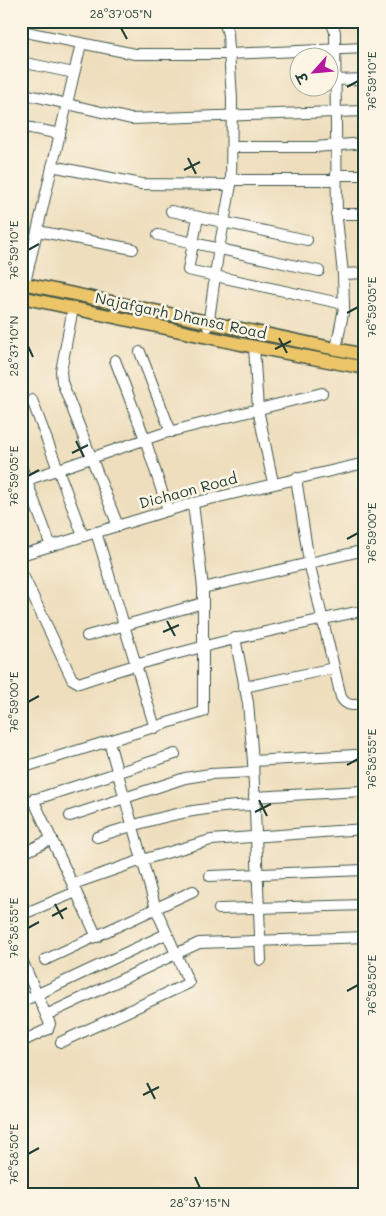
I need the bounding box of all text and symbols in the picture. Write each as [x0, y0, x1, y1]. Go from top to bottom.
text: 28°37'05"N [90, 5, 152, 21]
north arrow [288, 48, 338, 98]
text: 76°59'10"E [363, 51, 379, 111]
text: उ [291, 68, 313, 88]
text: 76°59'10"E [5, 220, 21, 280]
text: 76°59'05"E [363, 276, 379, 337]
street label: Najafgarh Dhansa Road [93, 287, 269, 343]
text: 28°37'10"N [5, 316, 21, 376]
text: 76°59'05"E [5, 445, 21, 506]
street label: Dichaon Road [137, 467, 239, 513]
text: 76°59'00"E [363, 502, 379, 564]
text: 76°59'00"E [5, 671, 21, 733]
text: 76°58'55"E [363, 729, 379, 789]
text: 76°58'55"E [5, 898, 21, 958]
text: 76°58'50"E [363, 954, 379, 1015]
text: 76°58'50"E [5, 1123, 21, 1184]
text: 28°37'15"N [170, 1194, 230, 1210]

